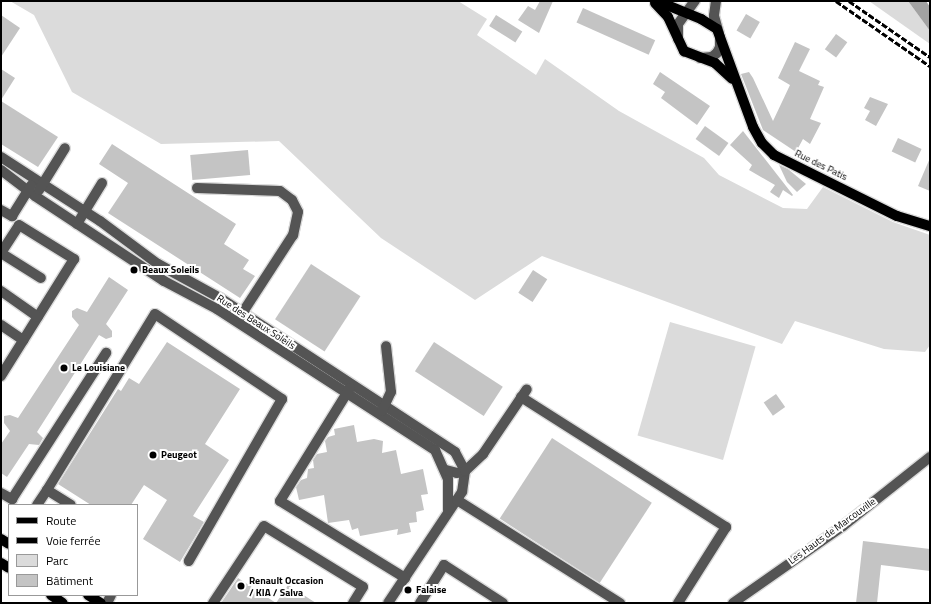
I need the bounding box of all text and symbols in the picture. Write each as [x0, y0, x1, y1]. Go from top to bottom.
street label: Rue des Patis [793, 147, 849, 183]
place label: Beaux Soleils [142, 264, 199, 276]
marker: Beaux Soleils [129, 265, 139, 275]
street label: Rue des Beaux Soleils [214, 292, 298, 352]
place label: Le Louisiane [72, 362, 125, 374]
marker: Le Louisiane [59, 363, 69, 373]
place label: Peugeot [161, 449, 197, 461]
marker: Peugeot [148, 450, 158, 460]
street label: Les Hauts de Marcouville [786, 495, 878, 567]
legend [8, 504, 138, 596]
text: Route [46, 511, 76, 530]
text: Voie ferrée [46, 531, 101, 550]
text: Parc [46, 551, 68, 570]
text: Bâtiment [46, 571, 93, 590]
place label: Renault Occasion / KIA / Salva [249, 574, 324, 598]
marker: Renault Occasion / KIA / Salva [236, 581, 246, 591]
place label: Falaise [416, 584, 446, 596]
marker: Falaise [403, 585, 413, 595]

